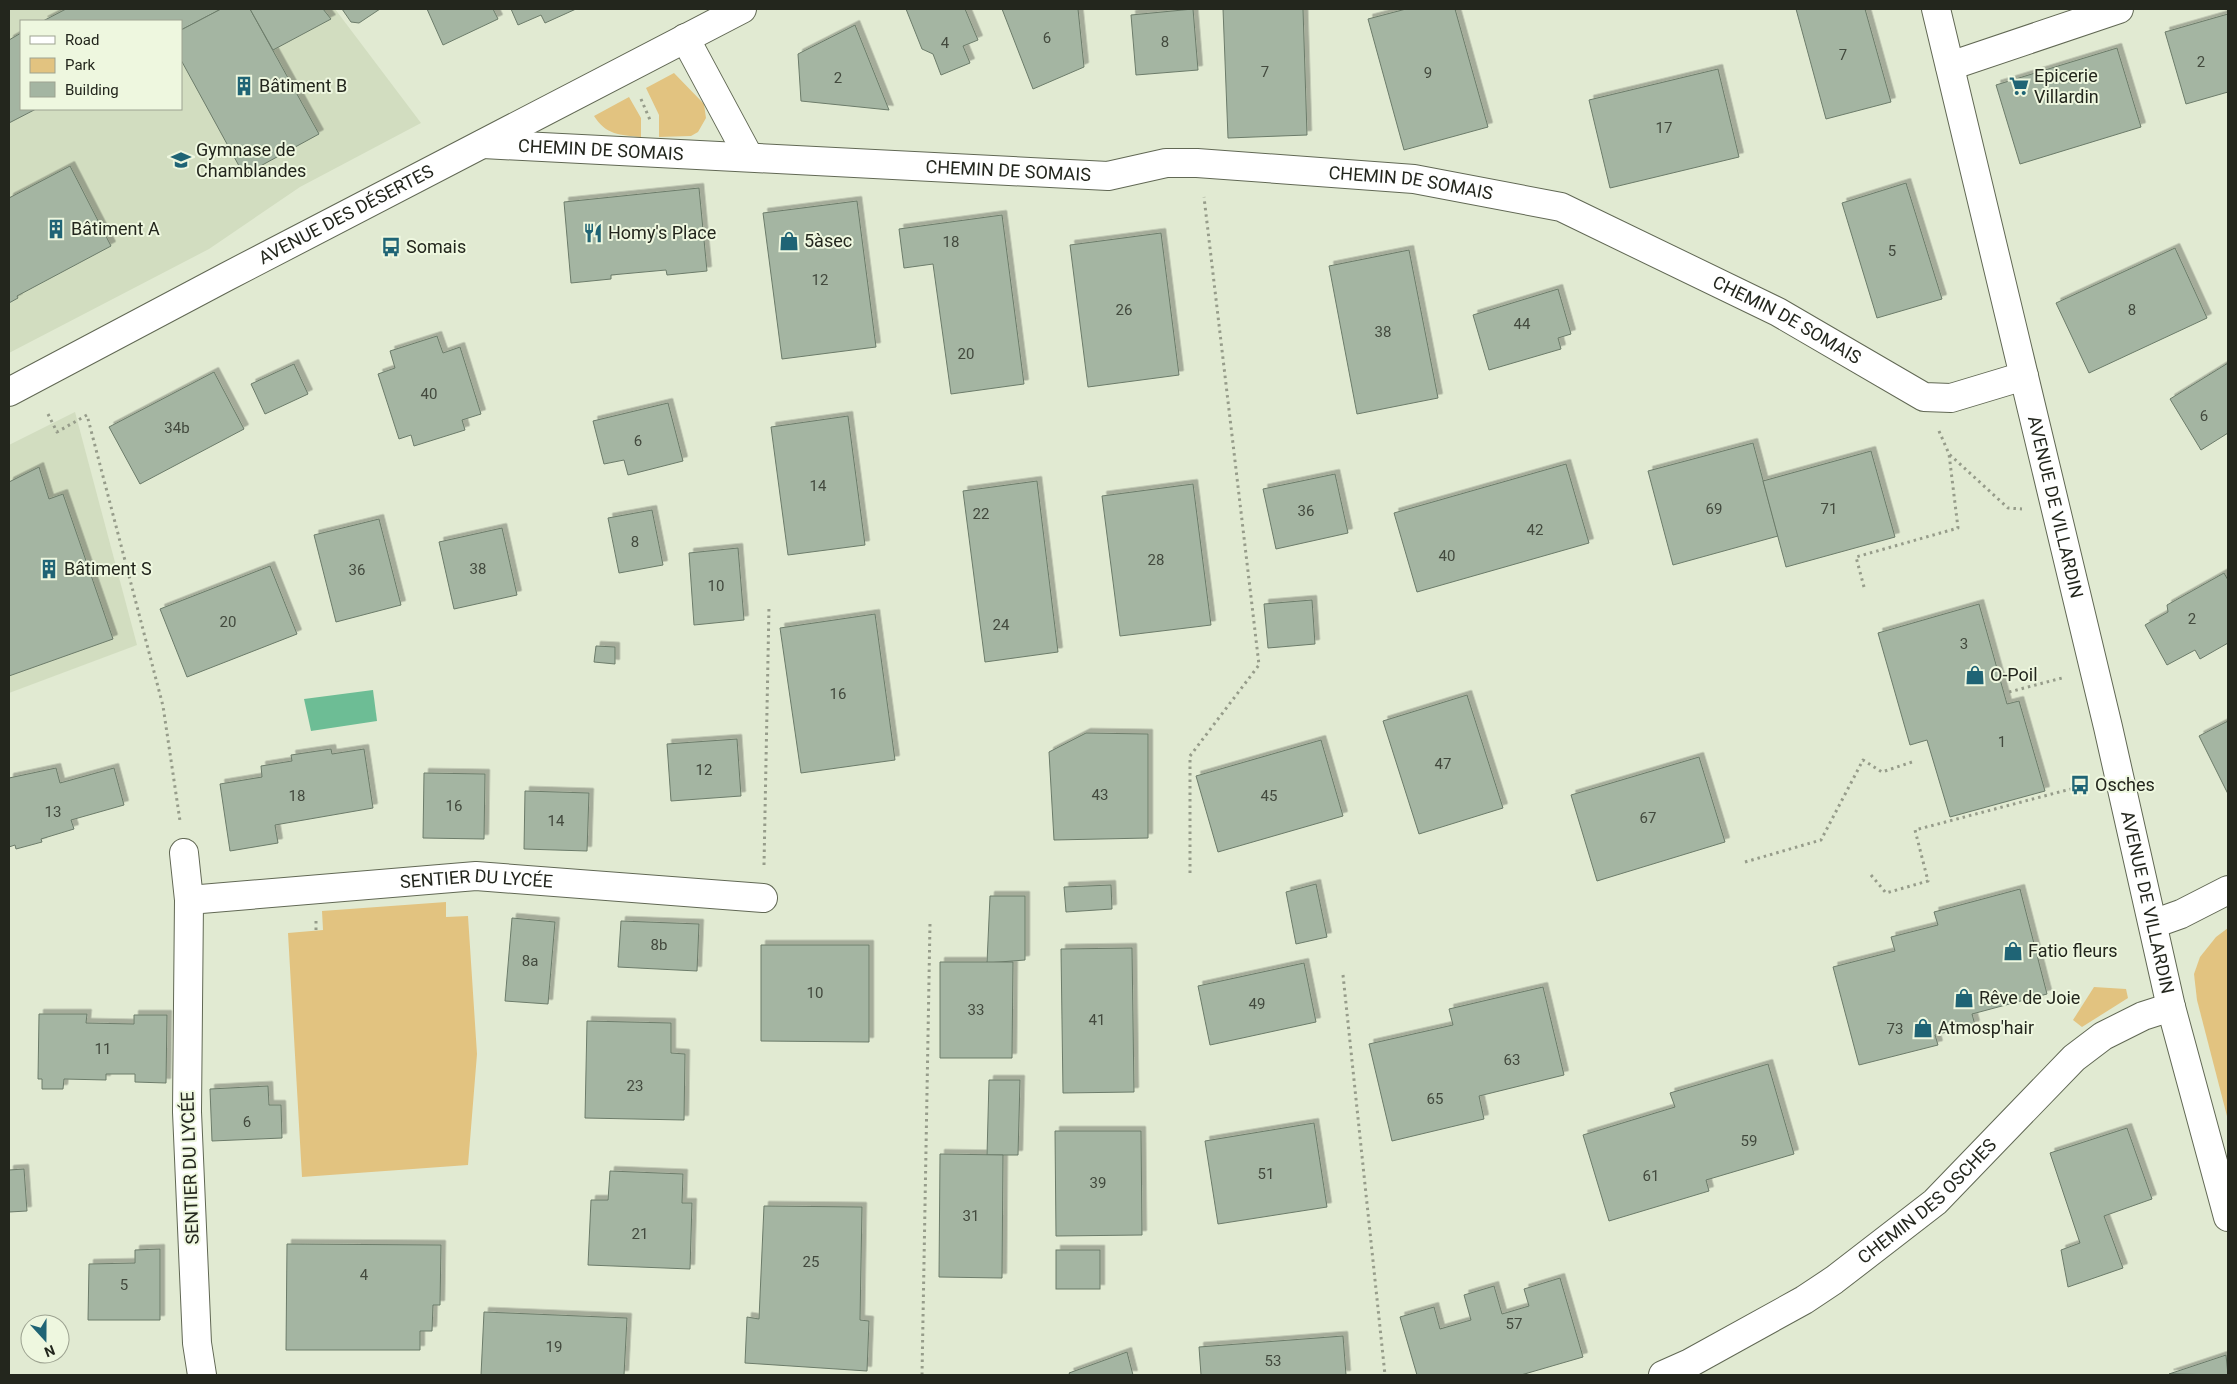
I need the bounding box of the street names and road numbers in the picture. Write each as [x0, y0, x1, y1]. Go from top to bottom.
street label: CHEMIN DE SOMAIS [518, 135, 684, 164]
street label: CHEMIN DE SOMAIS [925, 156, 1092, 185]
street label: AVENUE DES DÉSERTES [255, 160, 437, 268]
street label: CHEMIN DE SOMAIS [1328, 162, 1495, 204]
street label: CHEMIN DE SOMAIS [1709, 271, 1865, 368]
street label: AVENUE DE VILLARDIN [2024, 414, 2088, 600]
street label: AVENUE DE VILLARDIN [2117, 809, 2179, 996]
street label: SENTIER DU LYCÉE [399, 865, 554, 892]
street label: SENTIER DU LYCÉE [176, 1091, 203, 1245]
street label: CHEMIN DES OSCHES [1853, 1134, 2001, 1268]

